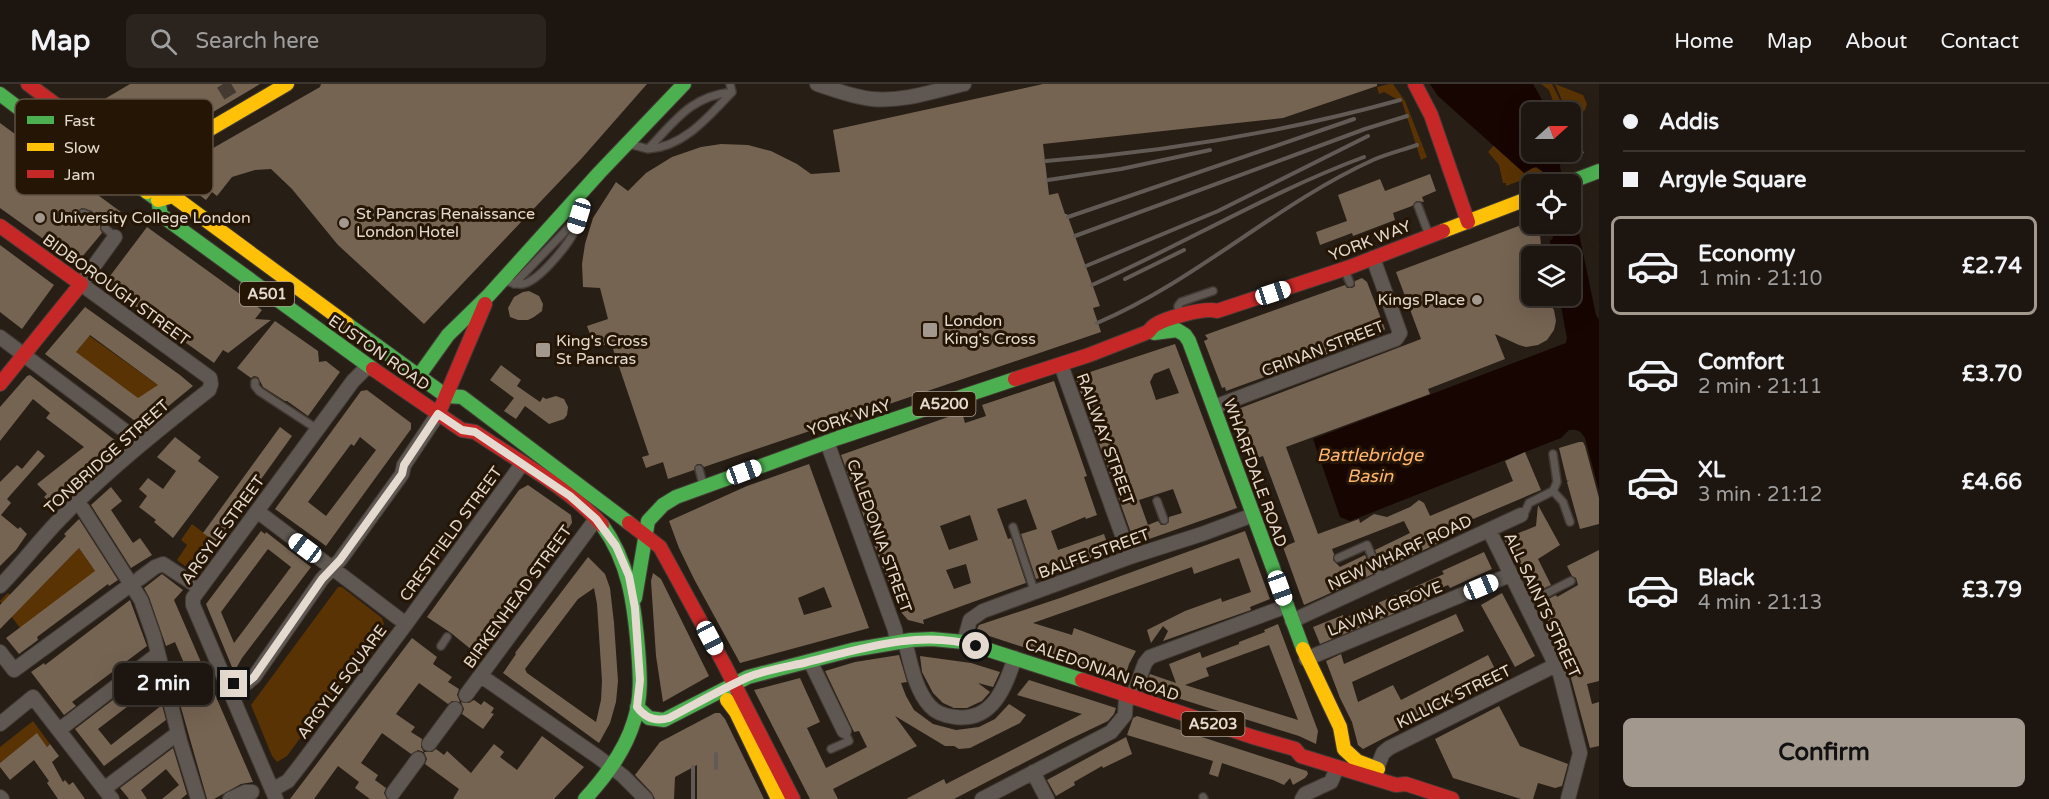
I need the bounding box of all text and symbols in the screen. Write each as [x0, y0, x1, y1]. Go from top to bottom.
search box [126, 14, 546, 68]
text: Map [30, 24, 90, 58]
icon: search [147, 25, 180, 58]
text: Search here [195, 28, 319, 54]
text: Home [1674, 29, 1734, 54]
text: Map [1767, 29, 1812, 54]
text: About [1845, 29, 1907, 54]
text: Contact [1940, 29, 2019, 54]
legend [15, 99, 213, 195]
north arrow [1521, 102, 1581, 162]
map controls [1521, 102, 1581, 306]
text: Addis [1659, 109, 1719, 135]
text: Fast [64, 111, 95, 131]
text: Slow [64, 138, 100, 158]
text: Jam [64, 165, 95, 185]
text: Argyle Square [1659, 167, 1806, 193]
button: locate [1521, 174, 1581, 234]
car [565, 196, 593, 236]
place label: St Pancras Renaissance London Hotel [356, 204, 535, 242]
place label: University College London [52, 208, 251, 228]
marker: University College London [33, 211, 47, 225]
marker: St Pancras Renaissance London Hotel [337, 216, 351, 230]
street label: YORK WAY [1326, 216, 1414, 266]
street label: BIDBOROUGH STREET [38, 230, 194, 350]
icon: car [1626, 239, 1680, 293]
text: Economy [1698, 241, 1795, 267]
button: layers [1521, 246, 1581, 306]
text: £2.74 [1962, 253, 2022, 279]
text: 1 min · 21:10 [1698, 267, 1822, 291]
car [1253, 279, 1293, 307]
road number: A501 [240, 282, 294, 306]
place label: Kings Place [1377, 290, 1465, 310]
marker: Kings Place [1470, 293, 1484, 307]
street label: EUSTON ROAD [324, 311, 434, 395]
place label: London King's Cross [944, 311, 1036, 349]
street label: CRINAN STREET [1259, 316, 1387, 382]
marker: London King's Cross [921, 321, 939, 339]
place label: King's Cross St Pancras [556, 331, 648, 369]
marker: King's Cross St Pancras [534, 341, 552, 359]
icon: car [1626, 347, 1680, 401]
text: Comfort [1698, 349, 1784, 375]
text: £3.70 [1962, 361, 2022, 387]
street label: RAILWAY STREET [1072, 370, 1138, 508]
text: 2 min · 21:11 [1698, 375, 1822, 399]
road number: A5200 [912, 392, 976, 416]
street label: TONBRIDGE STREET [40, 395, 174, 518]
street label: YORK WAY [805, 395, 893, 441]
street label: WHARFDALE ROAD [1219, 396, 1291, 550]
water label: Battlebridge Basin [1317, 444, 1424, 487]
icon: car [1626, 455, 1680, 509]
car [724, 457, 764, 487]
street label: CALEDONIA STREET [842, 457, 916, 616]
text: XL [1698, 457, 1725, 483]
street label: CRESTFIELD STREET [395, 462, 507, 605]
text: £4.66 [1962, 469, 2022, 495]
street label: ARGYLE STREET [177, 471, 269, 588]
text: 3 min · 21:12 [1698, 483, 1822, 507]
street label: NEW WHARF ROAD [1325, 511, 1475, 595]
street label: BIRKENHEAD STREET [459, 521, 577, 672]
street label: BALFE STREET [1036, 525, 1153, 583]
street label: ALL SAINTS STREET [1500, 529, 1585, 681]
car [285, 530, 325, 566]
icon: car [1626, 563, 1680, 617]
text: Black [1698, 565, 1755, 591]
car [1265, 568, 1295, 608]
car [1461, 572, 1501, 602]
street label: LAVINA GROVE [1325, 577, 1445, 641]
text: £3.79 [1962, 577, 2022, 603]
text: 4 min · 21:13 [1698, 591, 1822, 615]
car [694, 618, 726, 658]
street label: ARGYLE SQUARE [293, 621, 391, 743]
route start [962, 632, 989, 659]
street label: CALEDONIAN ROAD [1022, 634, 1182, 706]
street label: KILLICK STREET [1394, 661, 1515, 733]
callout: 2 min [114, 663, 213, 705]
route end [220, 670, 247, 697]
text: 2 min [137, 672, 190, 696]
road number: A5203 [1182, 712, 1244, 736]
button: Confirm [1623, 718, 2025, 787]

